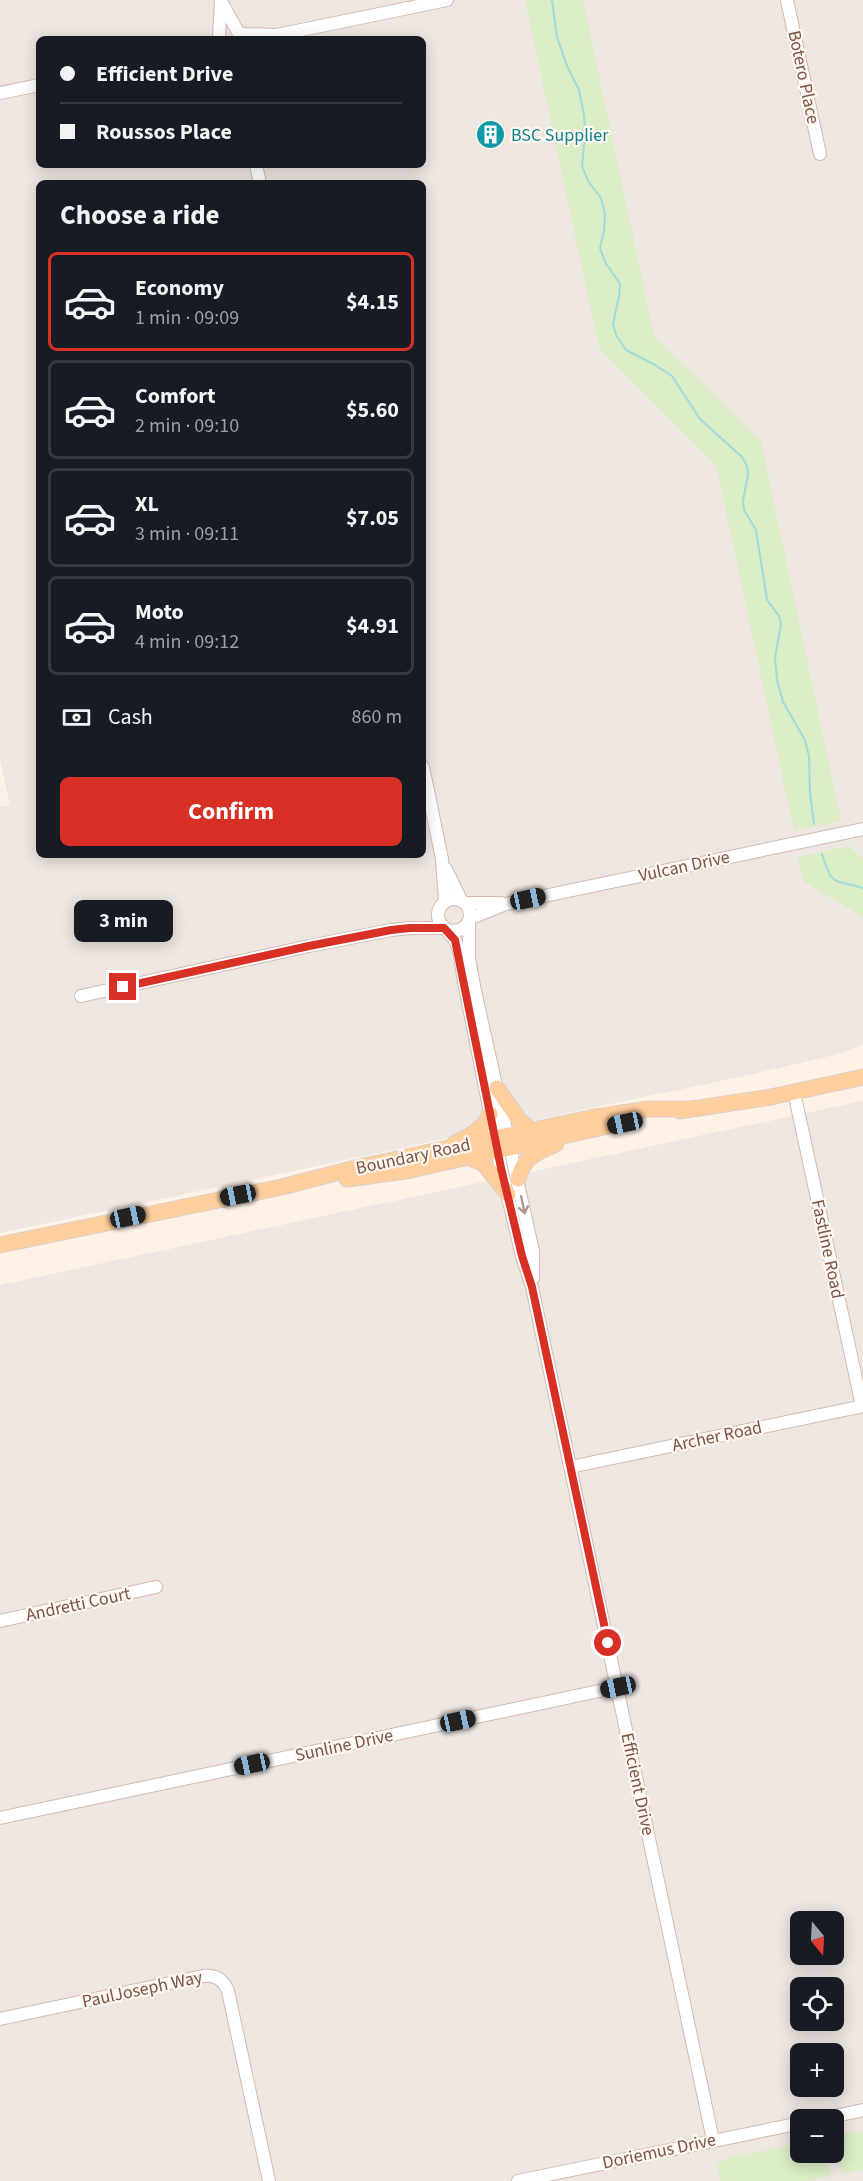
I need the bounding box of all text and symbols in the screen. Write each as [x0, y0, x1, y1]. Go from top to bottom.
street label: Botero Place [781, 28, 826, 126]
text: Efficient Drive [96, 58, 233, 90]
text: Roussos Place [96, 116, 232, 148]
building icon: BSC Supplier [474, 119, 506, 151]
place label: BSC Supplier [511, 123, 609, 148]
text: Choose a ride [60, 196, 220, 235]
text: Economy [135, 272, 224, 304]
icon: car [63, 275, 117, 329]
text: $4.15 [346, 286, 399, 318]
text: 1 min · 09:09 [135, 304, 239, 332]
text: Comfort [135, 380, 216, 412]
icon: car [63, 383, 117, 437]
text: $5.60 [346, 394, 399, 426]
text: 2 min · 09:10 [135, 412, 239, 440]
text: XL [135, 488, 159, 520]
icon: car [63, 491, 117, 545]
text: $7.05 [346, 502, 399, 534]
text: 3 min · 09:11 [135, 520, 239, 548]
text: Moto [135, 596, 184, 628]
icon: car [63, 599, 117, 653]
text: $4.91 [346, 610, 399, 642]
text: 4 min · 09:12 [135, 628, 239, 656]
icon: cash [60, 701, 93, 734]
text: Cash [108, 701, 153, 733]
text: 860 m [352, 703, 402, 731]
button: Confirm [60, 777, 402, 846]
street label: Vulcan Drive [636, 845, 732, 888]
car [509, 886, 547, 912]
callout: 3 min [74, 900, 172, 942]
text: 3 min [99, 907, 148, 935]
route end [109, 973, 136, 1000]
car [606, 1110, 644, 1136]
street label: Boundary Road [354, 1132, 473, 1181]
car [219, 1183, 257, 1207]
one-way arrow [518, 1195, 530, 1214]
street label: Fastline Road [805, 1197, 850, 1301]
car [109, 1204, 147, 1230]
street label: Archer Road [670, 1415, 764, 1458]
street label: Andretti Court [23, 1581, 133, 1628]
route start [594, 1629, 621, 1656]
car [599, 1674, 637, 1700]
car [439, 1708, 477, 1734]
street label: Sunline Drive [293, 1723, 396, 1768]
street label: Efficient Drive [614, 1730, 661, 1838]
car [233, 1751, 271, 1777]
north arrow [790, 1911, 844, 1965]
map controls [790, 1911, 844, 2163]
street label: PaulJoseph Way [80, 1964, 205, 2014]
button: locate [790, 1977, 844, 2031]
button: + [790, 2043, 844, 2097]
button: − [790, 2109, 844, 2163]
street label: Doriemus Drive [600, 2127, 718, 2176]

